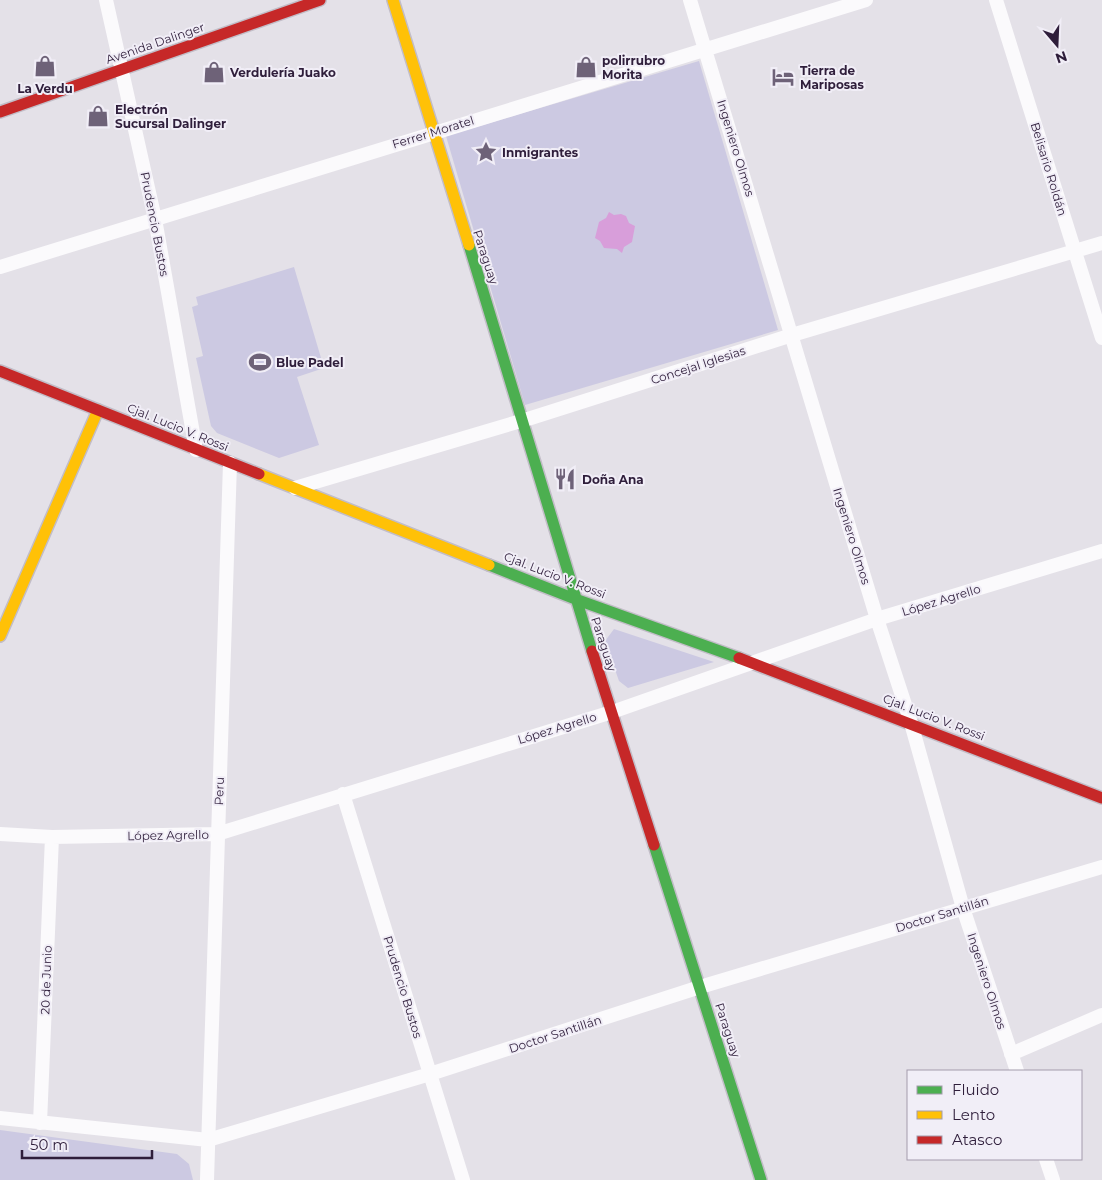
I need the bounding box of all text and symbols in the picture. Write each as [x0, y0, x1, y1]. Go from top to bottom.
street label: Avenida Dalinger [104, 19, 207, 67]
north arrow [1032, 20, 1082, 70]
text: N [1053, 47, 1070, 68]
shop icon: La Verdu [32, 53, 58, 79]
place label: polirrubro Morita [602, 53, 665, 82]
shop icon: polirrubro Morita [573, 54, 599, 80]
shop icon: Verdulería Juako [201, 59, 227, 85]
place label: Tierra de Mariposas [800, 63, 865, 92]
hotel icon: Tierra de Mariposas [770, 64, 796, 90]
place label: Verdulería Juako [229, 65, 336, 80]
place label: La Verdu [17, 81, 73, 96]
street label: Ingeniero Olmos [714, 98, 758, 198]
place label: Electrón Sucursal Dalinger [115, 102, 226, 131]
shop icon: Electrón Sucursal Dalinger [85, 103, 111, 129]
street label: Ferrer Moratel [390, 112, 476, 152]
street label: Belisario Roldán [1028, 120, 1070, 218]
place icon: Inmigrantes [473, 139, 499, 165]
place label: Inmigrantes [502, 145, 579, 160]
street label: Prudencio Bustos [137, 170, 173, 278]
street label: Paraguay [470, 228, 502, 287]
street label: Concejal Iglesias [649, 343, 747, 387]
sports icon: Blue Padel [247, 349, 273, 375]
place label: Blue Padel [276, 355, 344, 370]
street label: Cjal. Lucio V. Rossi [125, 400, 231, 454]
restaurant icon: Doña Ana [552, 466, 578, 492]
place label: Doña Ana [582, 472, 644, 487]
street label: Ingeniero Olmos [830, 486, 874, 586]
street label: Cjal. Lucio V. Rossi [502, 549, 608, 601]
street label: López Agrello [900, 581, 982, 619]
street label: Paraguay [588, 615, 620, 674]
street label: Cjal. Lucio V. Rossi [881, 691, 987, 743]
street label: López Agrello [516, 709, 598, 747]
street label: Peru [211, 776, 227, 806]
street label: López Agrello [127, 827, 209, 843]
street label: Doctor Santillán [894, 893, 990, 935]
street label: Ingeniero Olmos [964, 931, 1010, 1031]
street label: Prudencio Bustos [380, 934, 426, 1040]
street label: 20 de Junio [37, 945, 55, 1015]
street label: Paraguay [712, 1001, 744, 1060]
street label: Doctor Santillán [507, 1012, 603, 1056]
legend [907, 1070, 1082, 1160]
text: Fluido [952, 1080, 999, 1099]
text: Lento [952, 1105, 995, 1124]
scale bar [22, 1128, 152, 1160]
text: Atasco [952, 1130, 1002, 1149]
text: 50 m [30, 1135, 68, 1154]

